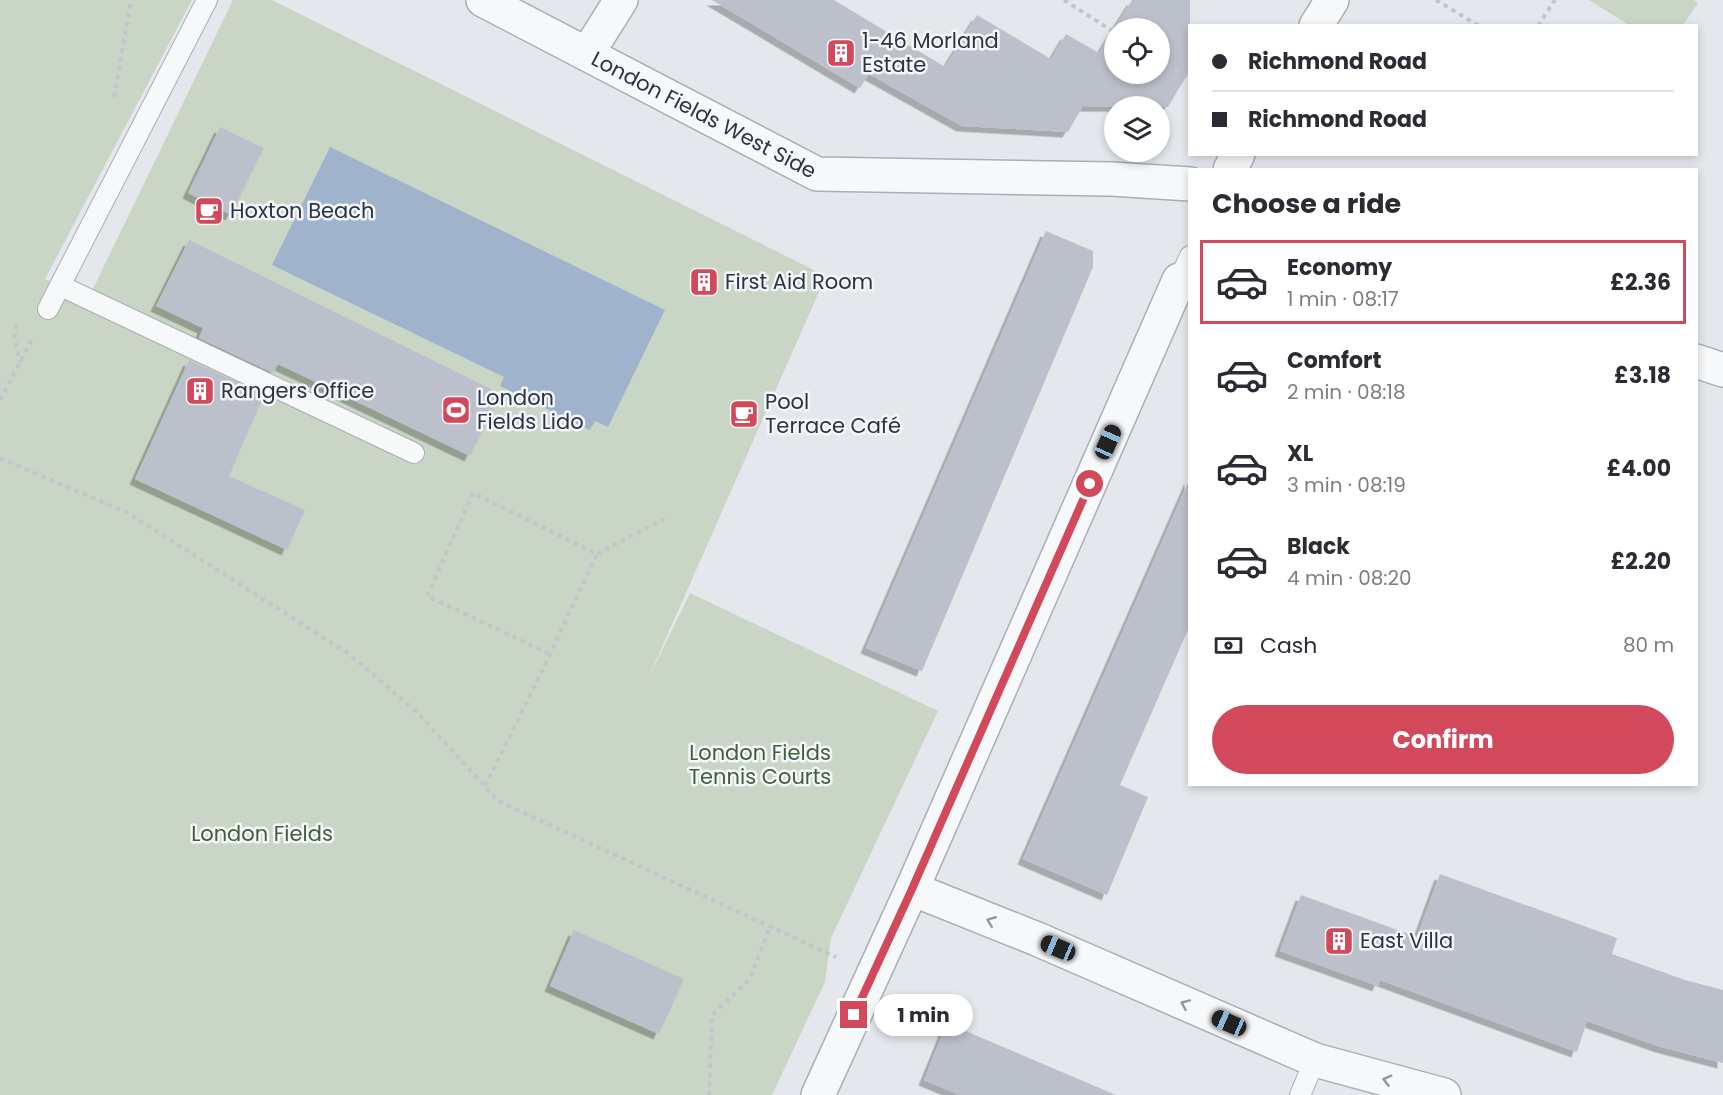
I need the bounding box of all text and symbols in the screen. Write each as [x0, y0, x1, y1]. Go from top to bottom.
map controls [1104, 18, 1170, 162]
button: locate [1104, 18, 1170, 84]
place label: 1-46 Morland Estate [862, 26, 999, 79]
building icon: 1-46 Morland Estate [825, 37, 857, 69]
street label: London Fields West Side [587, 44, 822, 185]
text: Richmond Road [1248, 46, 1427, 77]
button: layers [1104, 96, 1170, 162]
text: Richmond Road [1248, 104, 1427, 135]
text: Choose a ride [1212, 185, 1401, 222]
cafe icon: Hoxton Beach [193, 195, 225, 227]
place label: Hoxton Beach [230, 196, 374, 225]
text: Economy [1287, 252, 1392, 283]
icon: car [1215, 255, 1269, 309]
building icon: First Aid Room [688, 266, 720, 298]
place label: First Aid Room [725, 267, 873, 296]
text: £2.36 [1610, 267, 1671, 298]
text: 1 min · 08:17 [1287, 285, 1399, 313]
text: Comfort [1287, 345, 1381, 376]
icon: car [1215, 348, 1269, 402]
text: £3.18 [1614, 360, 1671, 391]
building icon: Rangers Office [184, 375, 216, 407]
place label: Rangers Office [221, 376, 374, 405]
text: 2 min · 08:18 [1287, 378, 1406, 406]
place label: London Fields Lido [477, 383, 584, 436]
place label: Pool Terrace Café [765, 387, 901, 440]
sports icon: London Fields Lido [440, 394, 472, 426]
cafe icon: Pool Terrace Café [728, 398, 760, 430]
car [1092, 422, 1124, 462]
text: XL [1287, 438, 1313, 469]
icon: car [1215, 441, 1269, 495]
text: £4.00 [1607, 453, 1671, 484]
route start [1076, 470, 1103, 497]
text: 3 min · 08:19 [1287, 471, 1406, 499]
text: Black [1287, 531, 1350, 562]
icon: car [1215, 534, 1269, 588]
text: £2.20 [1611, 546, 1671, 577]
text: 4 min · 08:20 [1287, 564, 1412, 592]
icon: cash [1212, 629, 1245, 662]
text: Cash [1260, 630, 1317, 661]
text: 80 m [1623, 631, 1674, 659]
button: Confirm [1212, 705, 1674, 774]
park label: London Fields Tennis Courts [689, 738, 831, 791]
park label: London Fields [191, 819, 333, 848]
one-way arrow [986, 916, 997, 928]
building icon: East Villa [1323, 925, 1355, 957]
place label: East Villa [1360, 926, 1453, 955]
car [1038, 933, 1078, 963]
callout: 1 min [875, 994, 974, 1036]
one-way arrow [1181, 999, 1192, 1011]
route end [840, 1001, 867, 1028]
text: 1 min [897, 1001, 950, 1029]
car [1209, 1007, 1249, 1039]
one-way arrow [1382, 1075, 1393, 1087]

